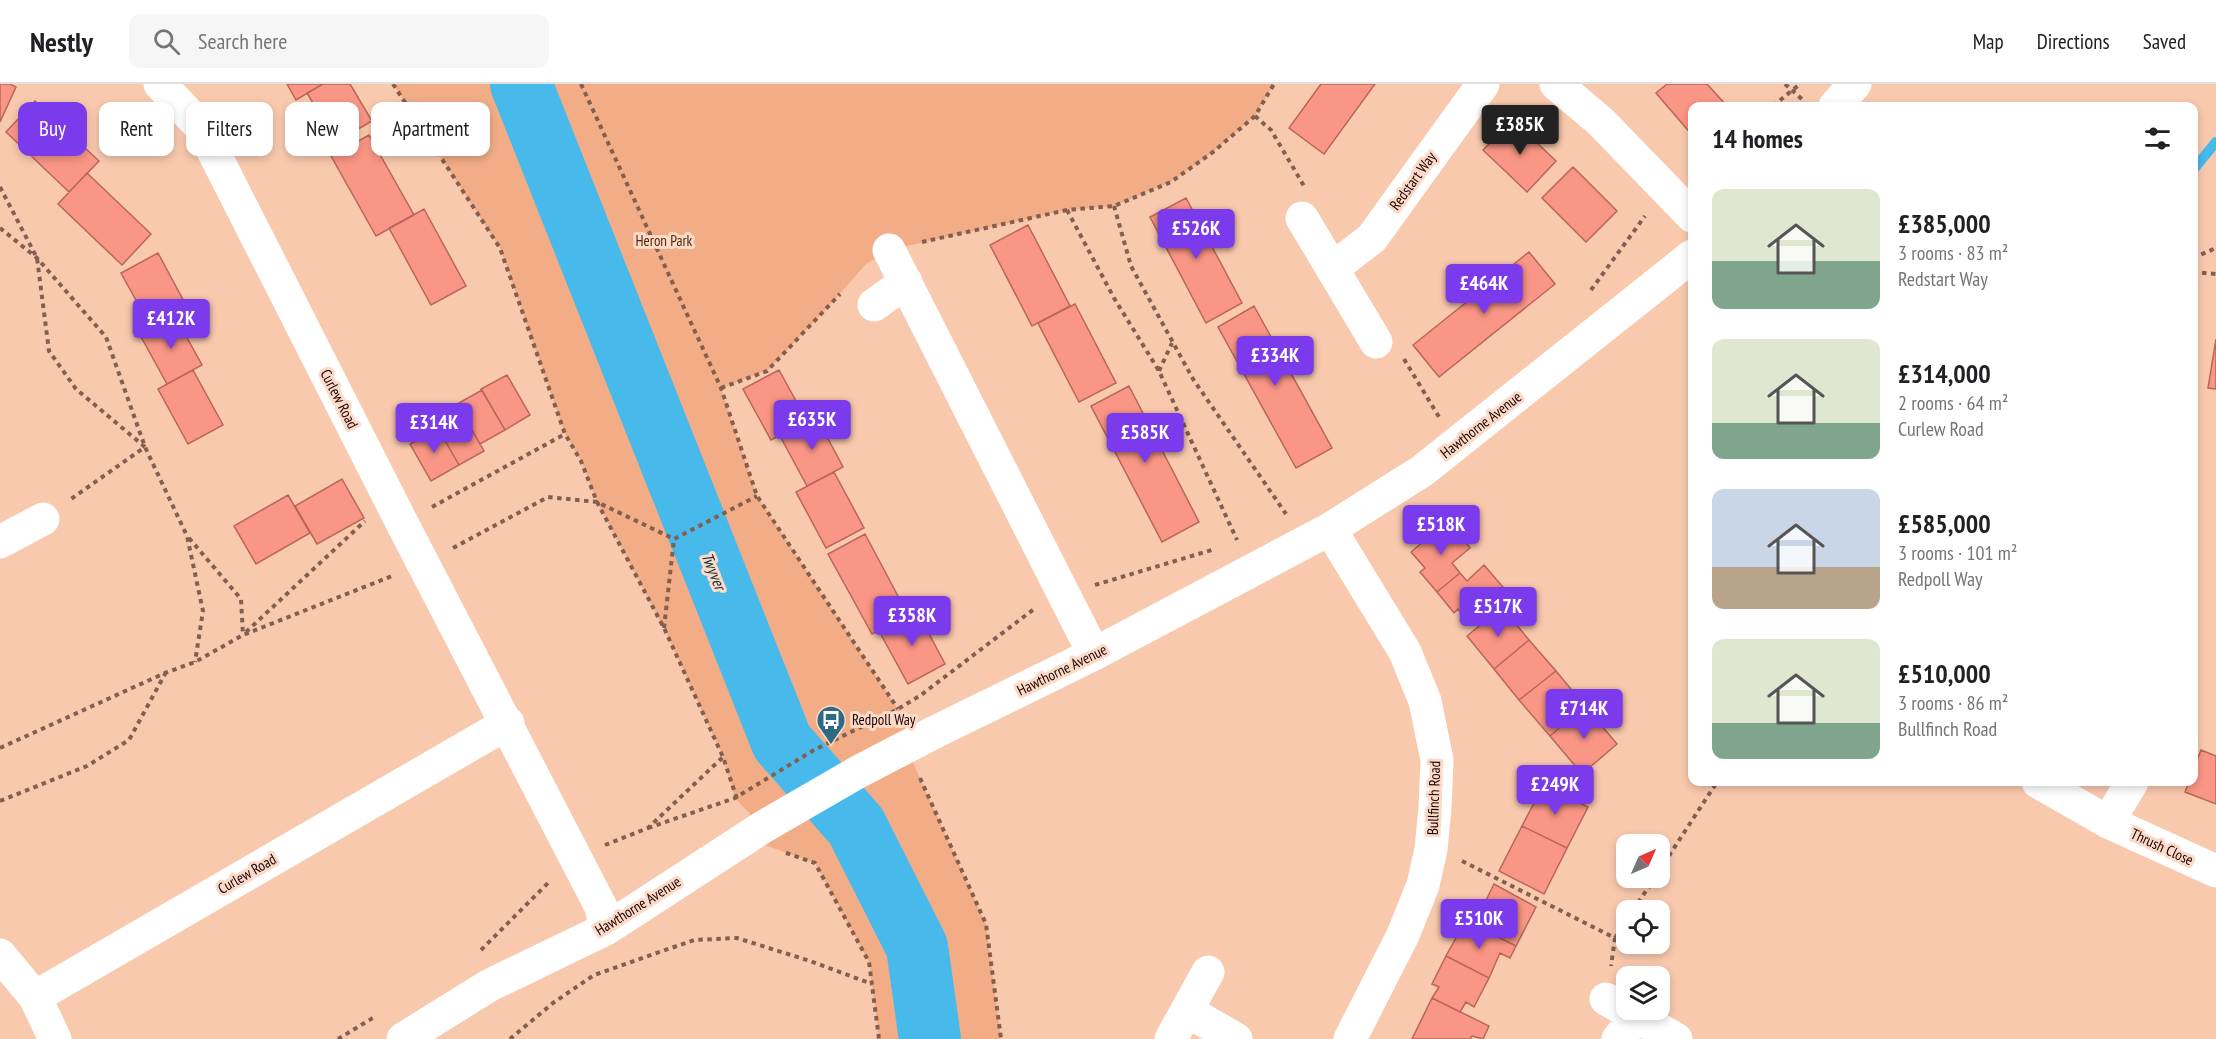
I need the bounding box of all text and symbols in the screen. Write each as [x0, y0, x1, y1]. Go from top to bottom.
search box [129, 14, 549, 68]
text: Nestly [30, 23, 93, 60]
icon: search [150, 25, 183, 58]
text: Search here [198, 27, 287, 55]
text: Map [1973, 28, 2004, 55]
text: Directions [2037, 28, 2110, 55]
text: Saved [2143, 28, 2186, 55]
chip: Buy [18, 102, 87, 156]
chip: Rent [99, 102, 174, 156]
chip: Filters [186, 102, 273, 156]
chip: New [285, 102, 359, 156]
chip: Apartment [371, 102, 490, 156]
pin: £385K [1478, 105, 1562, 156]
text: £385K [1496, 111, 1544, 137]
text: 14 homes [1712, 122, 1803, 155]
icon: filters [2141, 122, 2174, 155]
street label: Redstart Way [1385, 148, 1440, 213]
text: £385,000 [1898, 207, 1991, 240]
pin: £526K [1154, 209, 1238, 260]
icon: home [1760, 213, 1832, 285]
text: £526K [1172, 215, 1220, 241]
park label: Heron Park [636, 231, 693, 250]
text: 3 rooms · 83 m² [1898, 240, 2008, 266]
pin: £464K [1442, 264, 1526, 315]
text: Redstart Way [1898, 266, 1988, 292]
text: £464K [1460, 270, 1508, 296]
pin: £412K [129, 299, 213, 350]
text: £412K [147, 305, 195, 331]
pin: £334K [1233, 336, 1317, 387]
text: £334K [1251, 342, 1299, 368]
text: £314,000 [1898, 357, 1991, 390]
icon: home [1760, 363, 1832, 435]
street label: Curlew Road [316, 366, 362, 432]
street label: Hawthorne Avenue [1436, 387, 1525, 462]
text: 2 rooms · 64 m² [1898, 390, 2008, 416]
pin: £635K [770, 400, 854, 451]
pin: £314K [392, 403, 476, 454]
text: £635K [788, 406, 836, 432]
text: £314K [410, 409, 458, 435]
pin: £585K [1103, 413, 1187, 464]
text: Curlew Road [1898, 416, 1984, 442]
text: £585K [1121, 419, 1169, 445]
pin: £518K [1399, 505, 1483, 556]
text: £585,000 [1898, 507, 1991, 540]
text: £518K [1417, 511, 1465, 537]
icon: home [1760, 513, 1832, 585]
text: 3 rooms · 101 m² [1898, 540, 2017, 566]
water label: Twyver [698, 549, 731, 595]
text: Redpoll Way [1898, 566, 1983, 592]
pin: £517K [1456, 587, 1540, 638]
text: £517K [1474, 593, 1522, 619]
pin: £358K [870, 596, 954, 647]
text: £358K [888, 602, 936, 628]
street label: Hawthorne Avenue [1014, 640, 1110, 700]
text: £510,000 [1898, 657, 1991, 690]
icon: home [1760, 663, 1832, 735]
pin: £714K [1542, 689, 1626, 740]
text: 3 rooms · 86 m² [1898, 690, 2008, 716]
text: £714K [1560, 695, 1608, 721]
bus stop icon: Redpoll Way [815, 704, 847, 746]
place label: Redpoll Way [852, 710, 916, 729]
text: Bullfinch Road [1898, 716, 1997, 742]
street label: Bullfinch Road [1423, 760, 1444, 836]
pin: £249K [1513, 765, 1597, 816]
text: £249K [1531, 771, 1579, 797]
street label: Thrush Close [2128, 824, 2197, 869]
north arrow [1616, 834, 1670, 888]
map controls [1616, 834, 1670, 1020]
street label: Curlew Road [214, 849, 279, 898]
street label: Hawthorne Avenue [591, 872, 684, 940]
pin: £510K [1437, 899, 1521, 950]
button: locate [1616, 900, 1670, 954]
text: £510K [1455, 905, 1503, 931]
button: layers [1616, 966, 1670, 1020]

